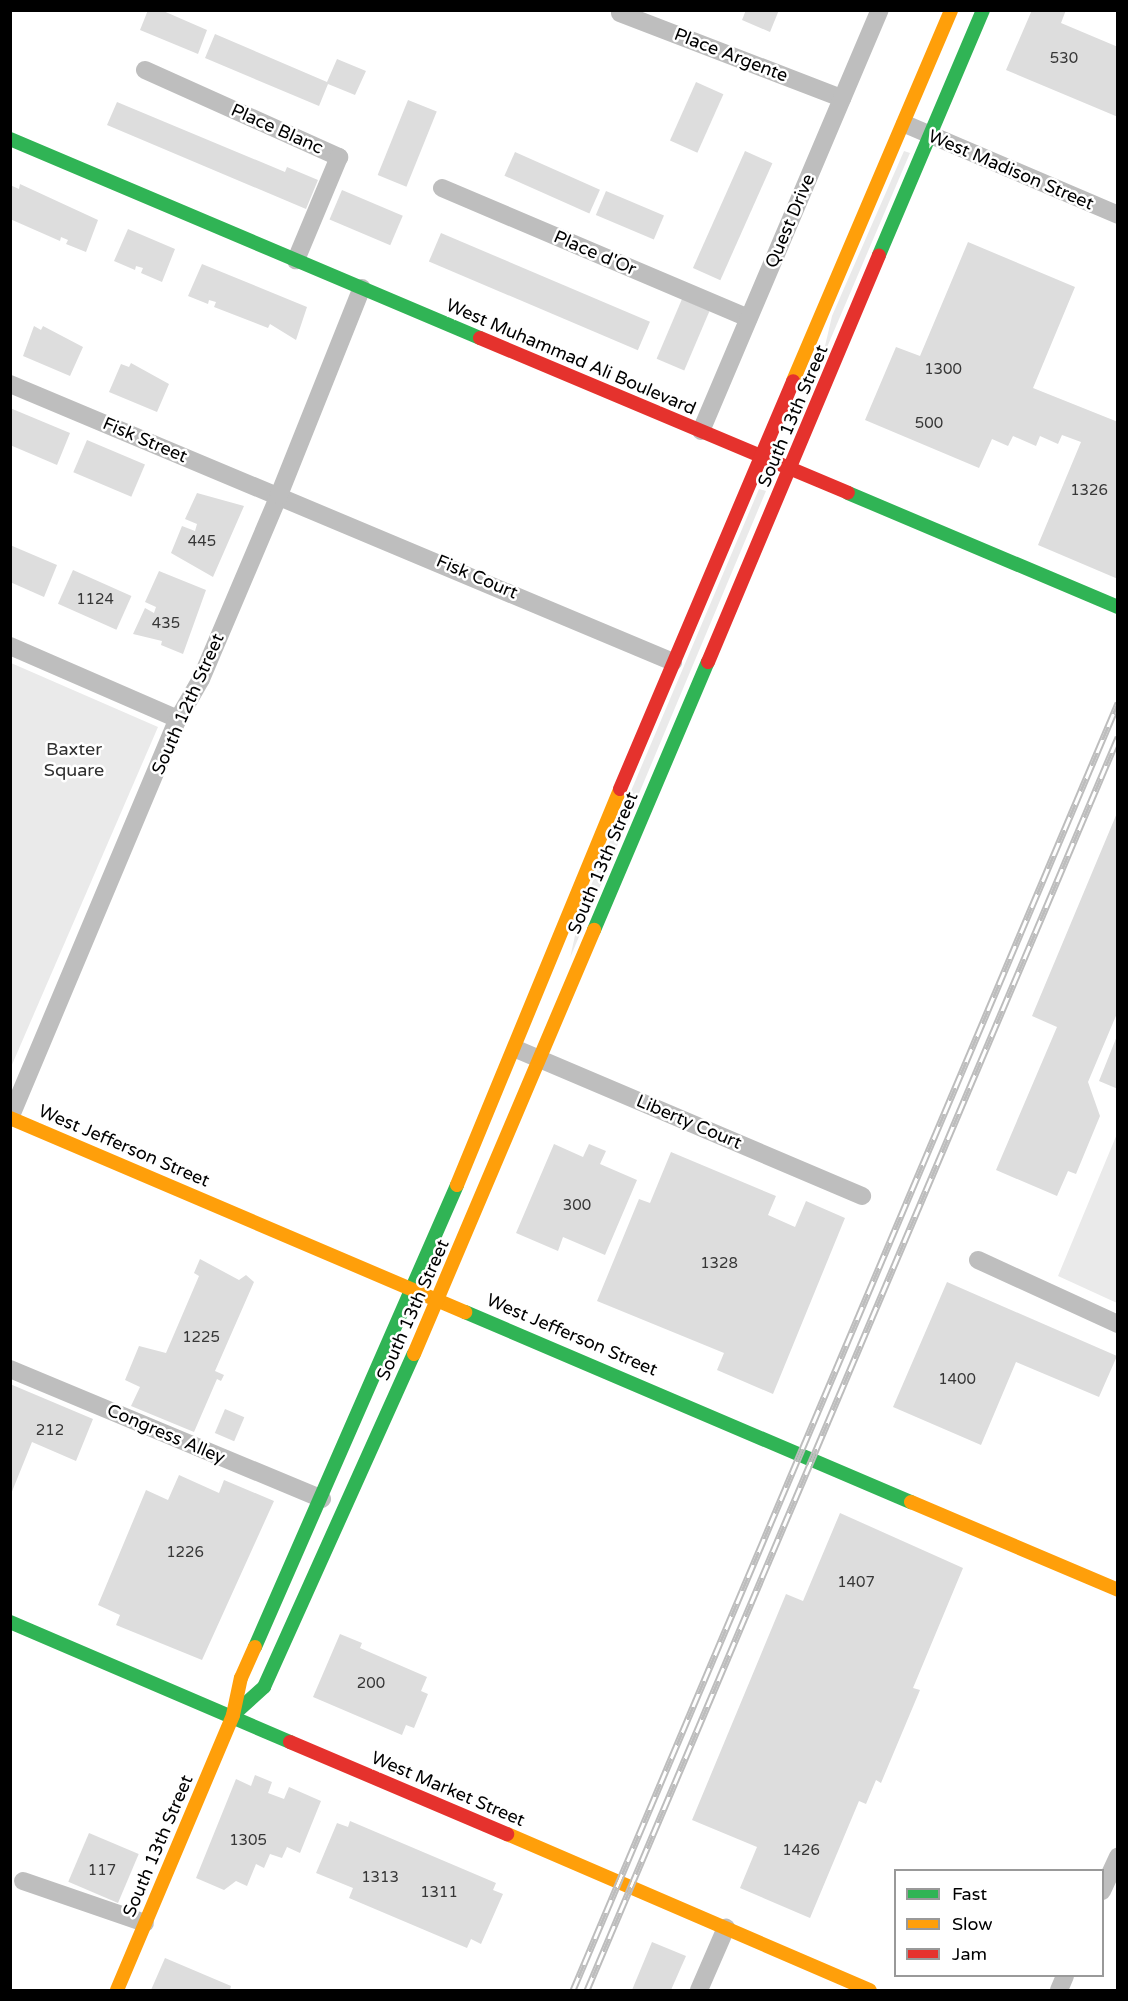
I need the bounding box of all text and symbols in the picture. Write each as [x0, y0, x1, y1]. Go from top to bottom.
street label: Place Argente [671, 23, 791, 87]
house number: 530 [1050, 50, 1078, 68]
street label: Place Blanc [228, 99, 326, 159]
street label: West Madison Street [925, 125, 1097, 215]
street label: Quest Drive [761, 171, 819, 271]
street label: Place d'Or [550, 226, 640, 280]
street label: West Muhammad Ali Boulevard [443, 294, 699, 420]
street label: South 13th Street [753, 342, 833, 490]
house number: 1300 [924, 361, 962, 379]
street label: Fisk Street [99, 413, 191, 467]
house number: 500 [915, 415, 943, 433]
house number: 1326 [1070, 482, 1108, 500]
house number: 445 [188, 533, 216, 551]
street label: Fisk Court [433, 550, 521, 604]
house number: 1124 [76, 591, 114, 609]
house number: 435 [152, 615, 180, 633]
street label: South 12th Street [147, 630, 229, 778]
park label: Baxter Square [44, 739, 104, 782]
street label: South 13th Street [563, 789, 643, 937]
street label: Liberty Court [633, 1090, 745, 1154]
street label: West Jefferson Street [35, 1100, 213, 1192]
house number: 300 [563, 1197, 591, 1215]
street label: South 13th Street [372, 1236, 454, 1384]
house number: 1328 [700, 1255, 738, 1273]
street label: West Jefferson Street [483, 1289, 661, 1381]
house number: 1225 [182, 1329, 220, 1347]
house number: 1400 [938, 1371, 976, 1389]
street label: Congress Alley [104, 1399, 228, 1469]
house number: 212 [36, 1422, 64, 1440]
house number: 1226 [166, 1544, 204, 1562]
house number: 1407 [837, 1574, 875, 1592]
house number: 200 [357, 1675, 385, 1693]
street label: West Market Street [368, 1747, 528, 1831]
street label: South 13th Street [118, 1772, 198, 1920]
house number: 1305 [229, 1832, 267, 1850]
house number: 1426 [782, 1842, 820, 1860]
house number: 117 [88, 1862, 116, 1880]
house number: 1313 [361, 1869, 399, 1887]
legend [894, 1869, 1104, 1977]
text: Fast [952, 1883, 987, 1905]
house number: 1311 [420, 1884, 458, 1902]
text: Slow [952, 1913, 993, 1935]
text: Jam [952, 1943, 987, 1965]

